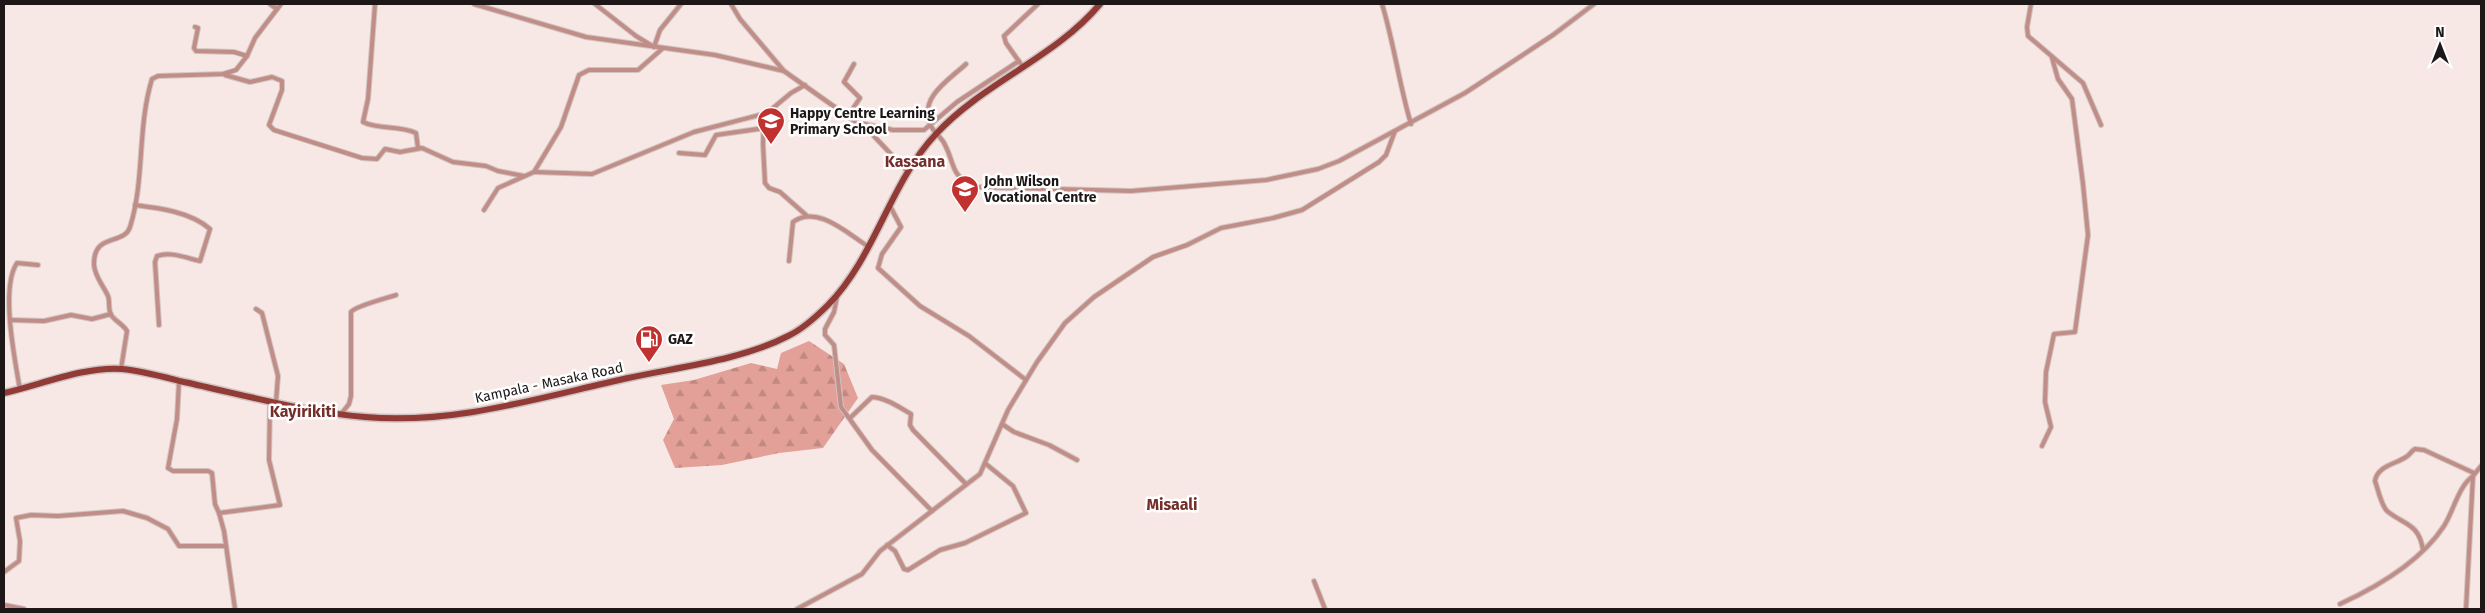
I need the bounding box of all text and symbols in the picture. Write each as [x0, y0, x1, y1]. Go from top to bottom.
north arrow [2415, 20, 2465, 70]
text: N [2435, 24, 2445, 41]
place label: Happy Centre Learning Primary School [790, 105, 935, 138]
school or university icon: Happy Centre Learning Primary School [756, 106, 786, 145]
district label: Kassana [885, 152, 946, 171]
place label: John Wilson Vocational Centre [983, 173, 1097, 206]
school or university icon: John Wilson Vocational Centre [950, 174, 980, 213]
fuel station icon: GAZ [634, 324, 664, 363]
place label: GAZ [668, 331, 693, 348]
street label: Kampala - Masaka Road [473, 359, 625, 407]
district label: Kayirikiti [270, 402, 336, 421]
district label: Misaali [1146, 495, 1198, 514]

